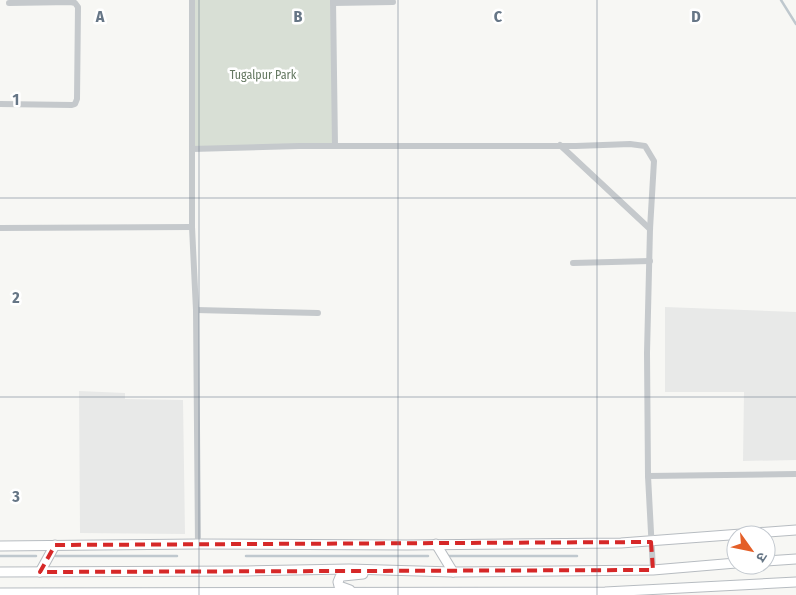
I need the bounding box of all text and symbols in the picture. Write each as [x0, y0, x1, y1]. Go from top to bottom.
text: A [95, 7, 105, 26]
text: B [294, 7, 303, 26]
text: C [494, 7, 503, 26]
text: D [691, 7, 701, 26]
park label: Tugalpur Park [230, 68, 297, 82]
text: 1 [13, 90, 19, 109]
text: 2 [11, 288, 20, 307]
text: 3 [11, 487, 20, 506]
north arrow [726, 525, 776, 575]
text: उ [752, 549, 771, 566]

